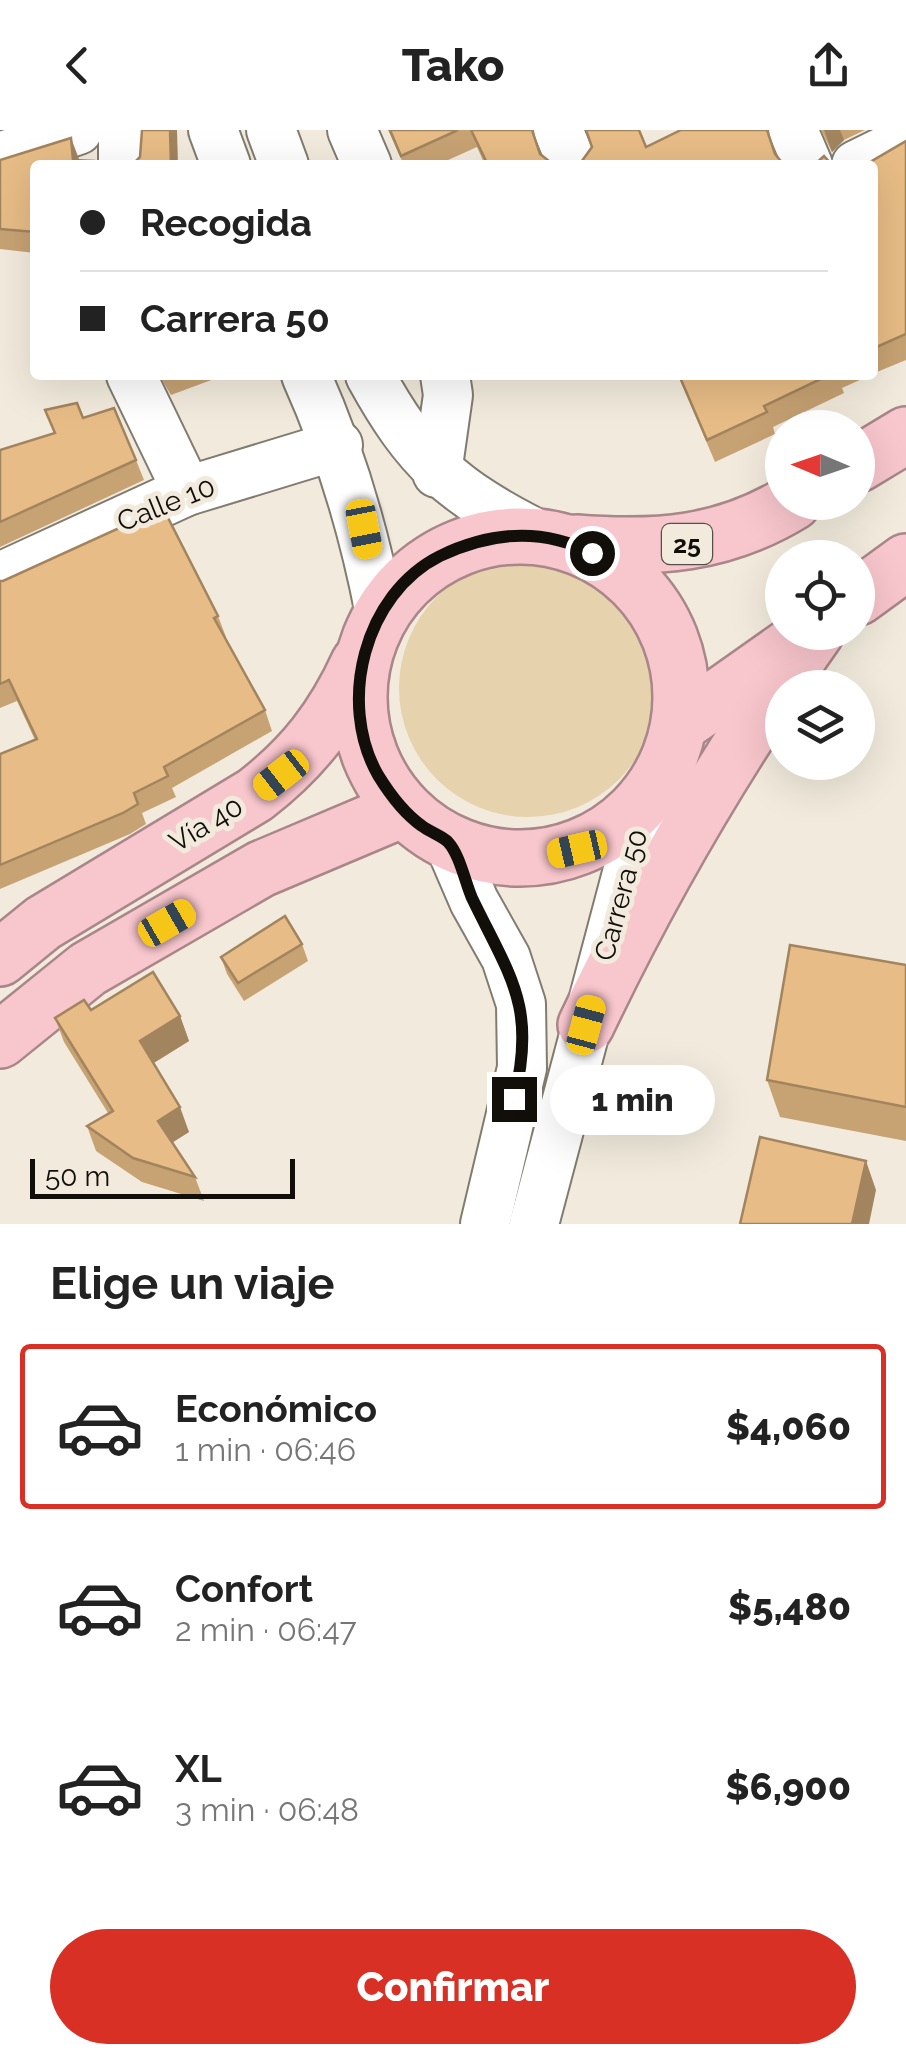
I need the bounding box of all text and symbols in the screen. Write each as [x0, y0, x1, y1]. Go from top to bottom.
icon: back [50, 38, 105, 93]
icon: share [801, 38, 856, 93]
text: Tako [402, 39, 504, 92]
text: Recogida [140, 200, 312, 245]
text: Carrera 50 [140, 296, 330, 341]
north arrow [765, 410, 875, 520]
map controls [765, 410, 875, 780]
street label: Calle 10 [112, 470, 220, 538]
car [344, 497, 384, 561]
road number: 25 [662, 524, 712, 564]
route start [570, 531, 615, 576]
button: locate [765, 540, 875, 650]
button: layers [765, 670, 875, 780]
car [248, 745, 314, 805]
street label: Vía 40 [163, 789, 249, 859]
street label: Carrera 50 [588, 826, 654, 964]
car [544, 828, 610, 870]
car [134, 895, 200, 951]
car [564, 992, 608, 1058]
callout: 1 min [549, 1064, 714, 1134]
route end [492, 1077, 537, 1122]
text: 1 min [591, 1081, 674, 1118]
scale bar [30, 1154, 295, 1198]
text: 50 m [45, 1160, 110, 1193]
text: Elige un viaje [50, 1257, 334, 1310]
icon: car [55, 1382, 145, 1472]
text: Económico [175, 1386, 377, 1431]
text: $4,060 [726, 1404, 851, 1449]
text: 1 min · 06:46 [175, 1431, 356, 1468]
icon: car [55, 1562, 145, 1652]
text: Confort [175, 1566, 313, 1611]
text: $5,480 [728, 1584, 851, 1629]
text: 2 min · 06:47 [175, 1611, 357, 1648]
icon: car [55, 1742, 145, 1832]
text: XL [175, 1746, 222, 1791]
text: $6,900 [725, 1764, 851, 1809]
text: 3 min · 06:48 [175, 1791, 359, 1828]
button: Confirmar [50, 1929, 856, 2044]

